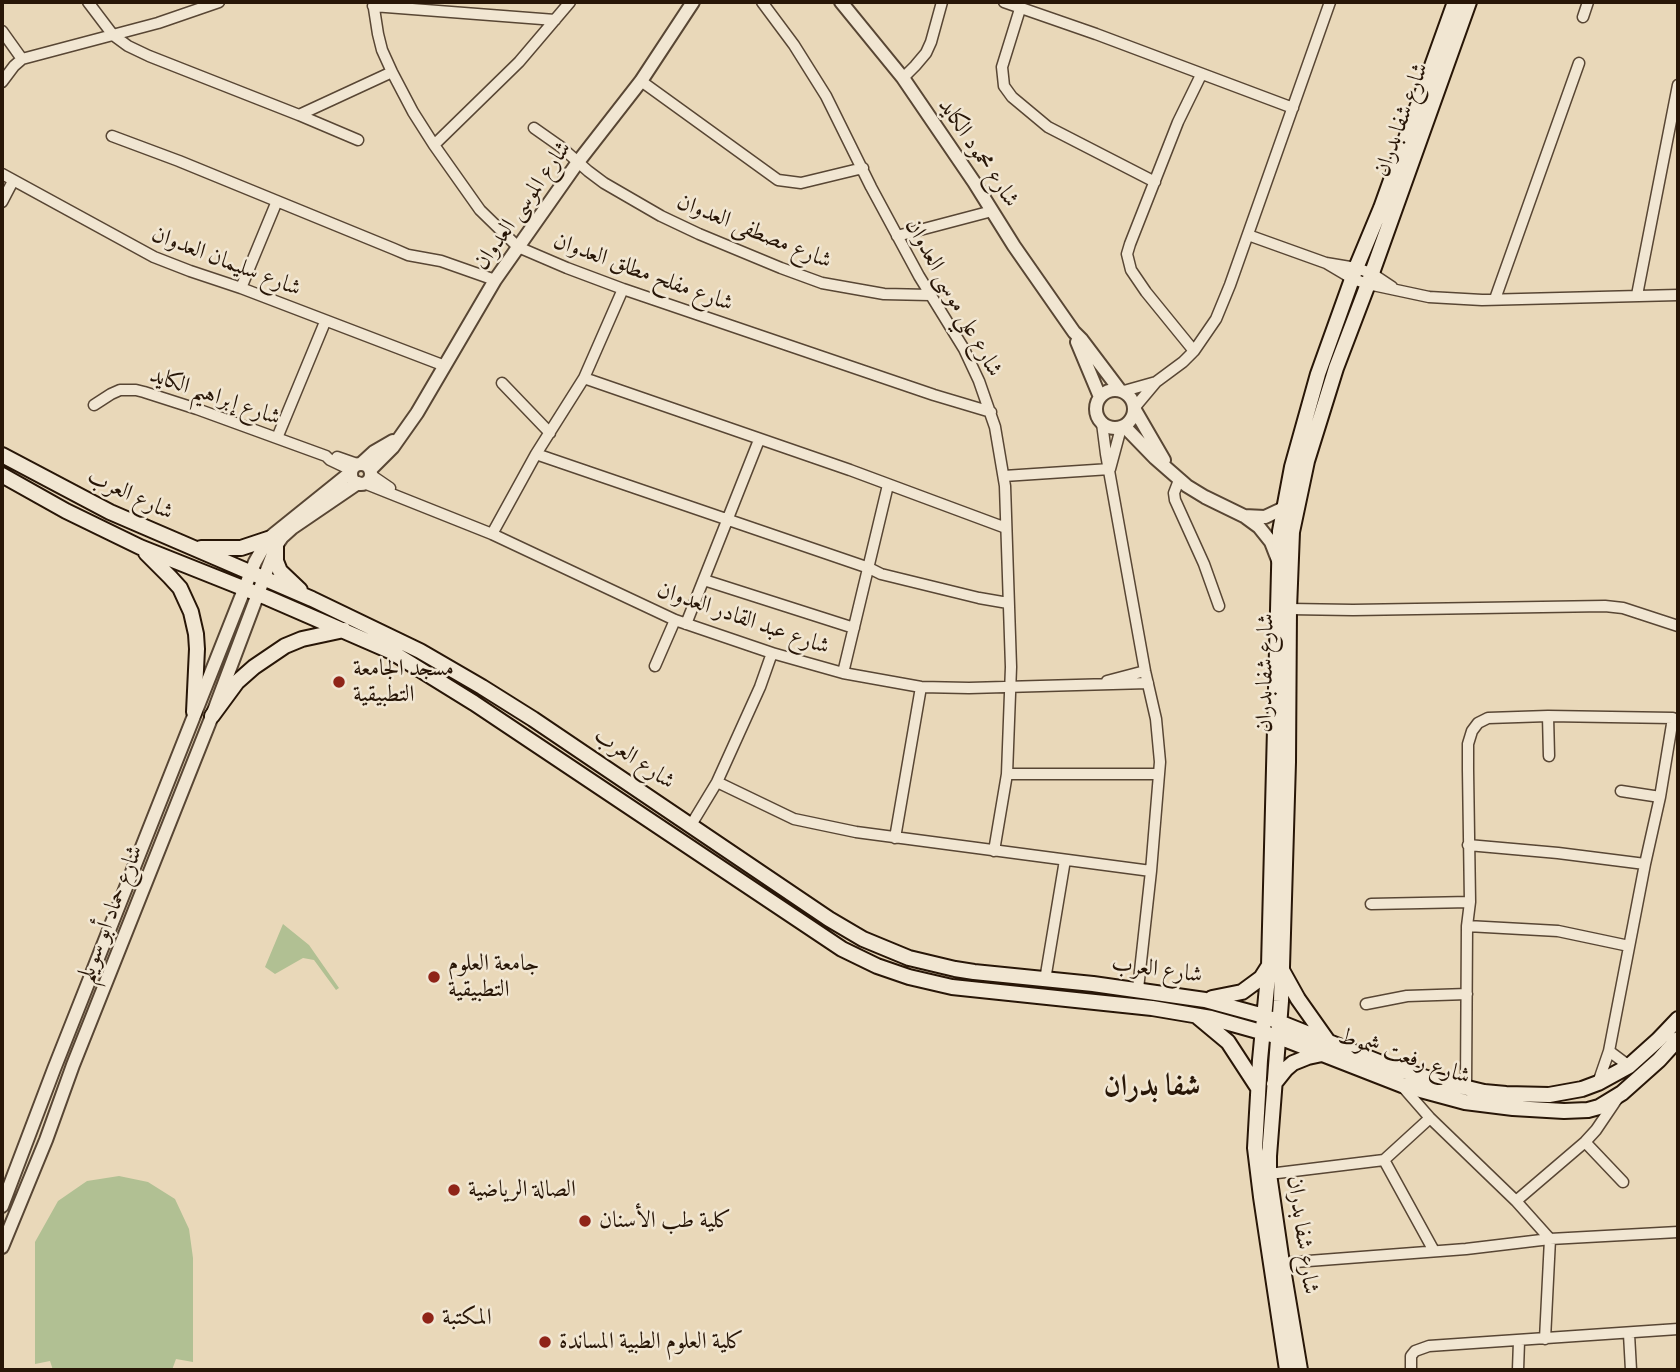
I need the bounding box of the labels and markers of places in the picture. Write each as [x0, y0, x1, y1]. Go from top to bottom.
place label: مسجد الجامعة التطبيقية [353, 655, 454, 709]
marker: مسجد الجامعة التطبيقية [331, 674, 347, 690]
place label: جامعة العلوم التطبيقية [448, 950, 539, 1004]
marker: جامعة العلوم التطبيقية [426, 969, 442, 985]
place label: الصالة الرياضية [468, 1176, 576, 1204]
marker: الصالة الرياضية [446, 1182, 462, 1198]
place label: كلية طب الأسنان [599, 1207, 732, 1235]
marker: كلية طب الأسنان [577, 1213, 593, 1229]
place label: المكتبة [442, 1304, 492, 1332]
marker: المكتبة [420, 1310, 436, 1326]
place label: كلية العلوم الطبية المساندة [559, 1328, 744, 1356]
marker: كلية العلوم الطبية المساندة [537, 1334, 553, 1350]

